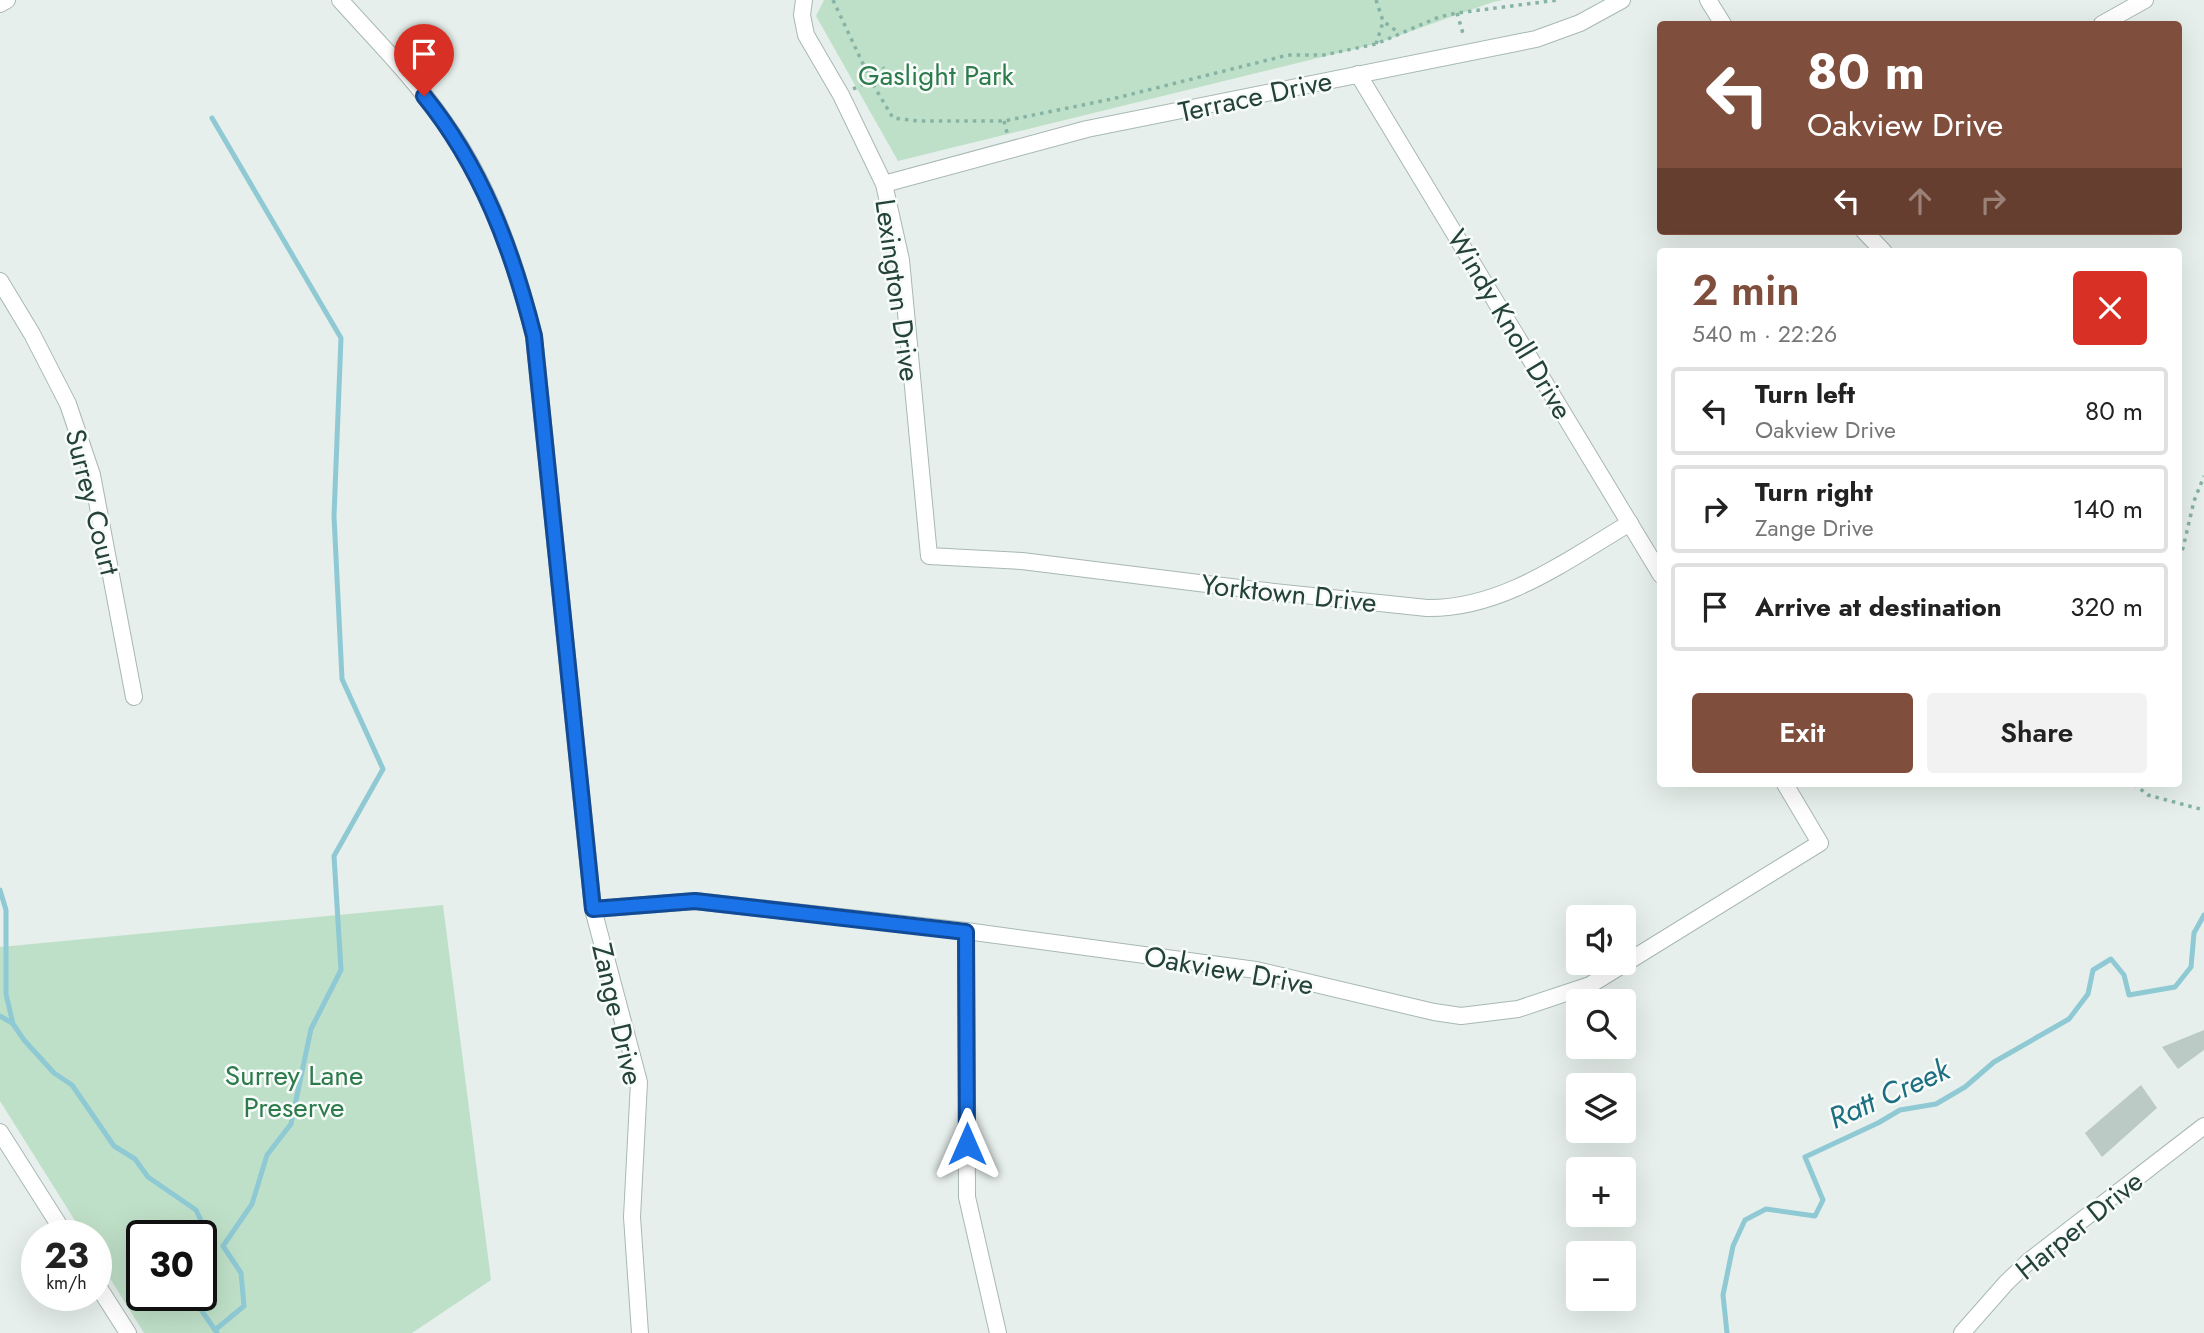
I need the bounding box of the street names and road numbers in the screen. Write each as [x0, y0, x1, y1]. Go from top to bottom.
street label: Terrace Drive [1175, 60, 1336, 133]
street label: Lexington Drive [864, 196, 931, 384]
street label: Windy Knoll Drive [1436, 221, 1583, 427]
street label: Surrey Court [55, 425, 131, 580]
street label: Yorktown Drive [1199, 564, 1379, 623]
street label: Oakview Drive [1141, 935, 1317, 1006]
street label: Zange Drive [581, 939, 654, 1089]
street label: Harper Drive [2007, 1161, 2152, 1290]

